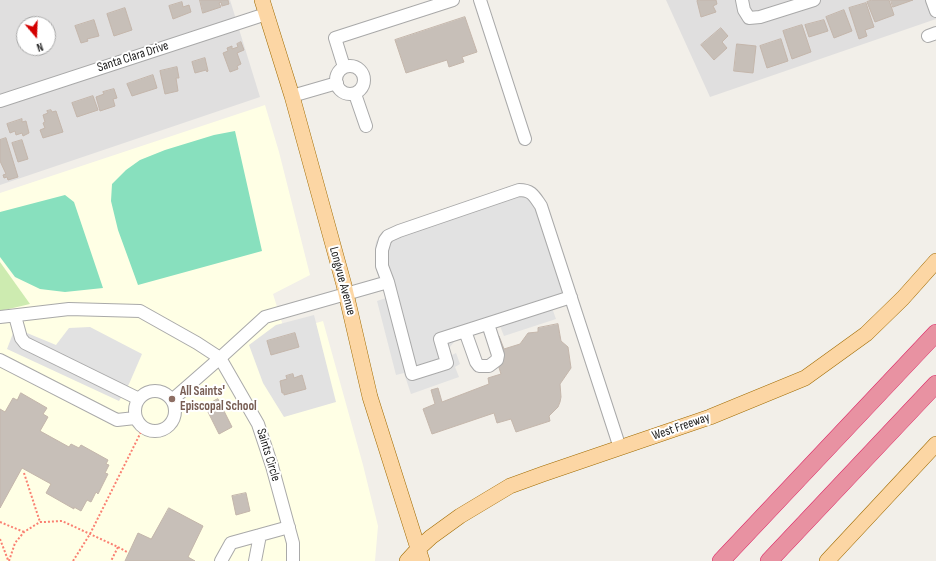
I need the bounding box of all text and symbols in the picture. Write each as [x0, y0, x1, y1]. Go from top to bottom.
north arrow [16, 16, 56, 56]
street label: Santa Clara Drive [95, 38, 171, 76]
text: N [35, 40, 45, 54]
street label: Longvue Avenue [325, 245, 359, 317]
place label: All Saints' Episcopal School [180, 384, 257, 415]
marker: All Saints' Episcopal School [167, 394, 177, 404]
street label: West Freeway [650, 410, 712, 444]
street label: Saints Circle [253, 427, 283, 483]

